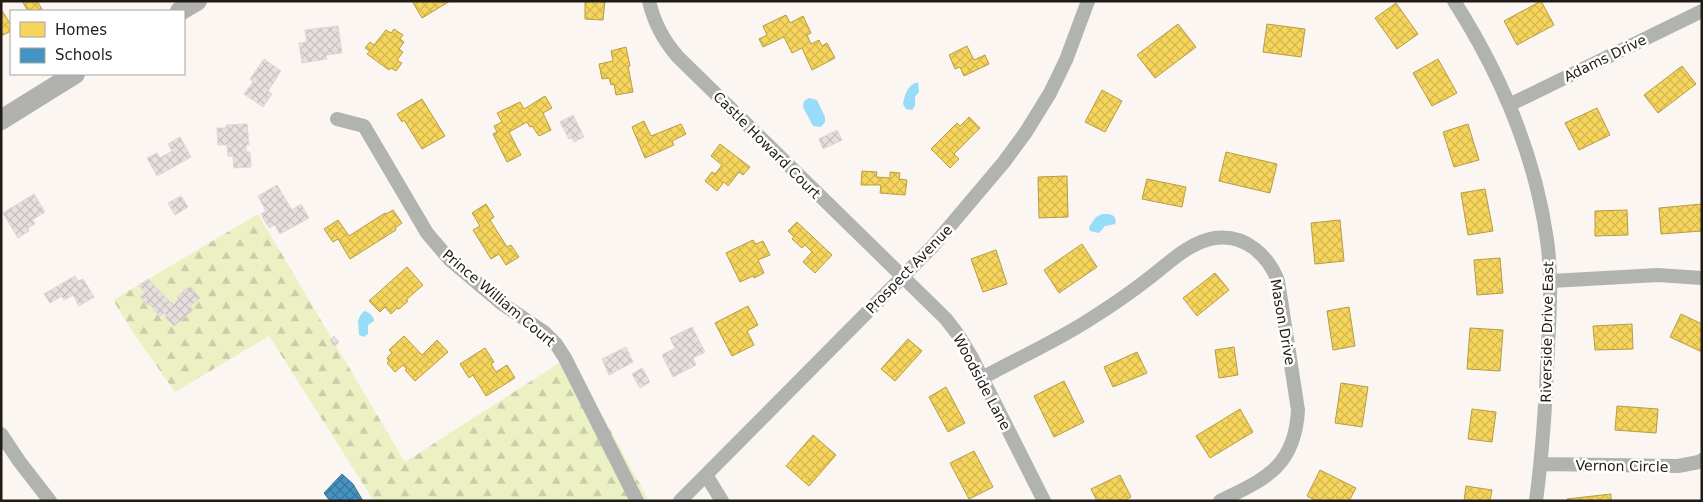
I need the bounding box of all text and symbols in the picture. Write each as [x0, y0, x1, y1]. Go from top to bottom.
legend [10, 10, 185, 75]
text: Homes [55, 21, 107, 39]
street label: Adams Drive [1561, 31, 1649, 85]
text: Schools [55, 46, 113, 64]
street label: Castle Howard Court [710, 88, 824, 202]
street label: Prospect Avenue [863, 221, 955, 317]
street label: Prince William Court [440, 246, 559, 350]
street label: Riverside Drive East [1538, 261, 1556, 403]
street label: Mason Drive [1268, 278, 1298, 366]
street label: Woodside Lane [950, 331, 1014, 433]
street label: Vernon Circle [1576, 457, 1668, 475]

